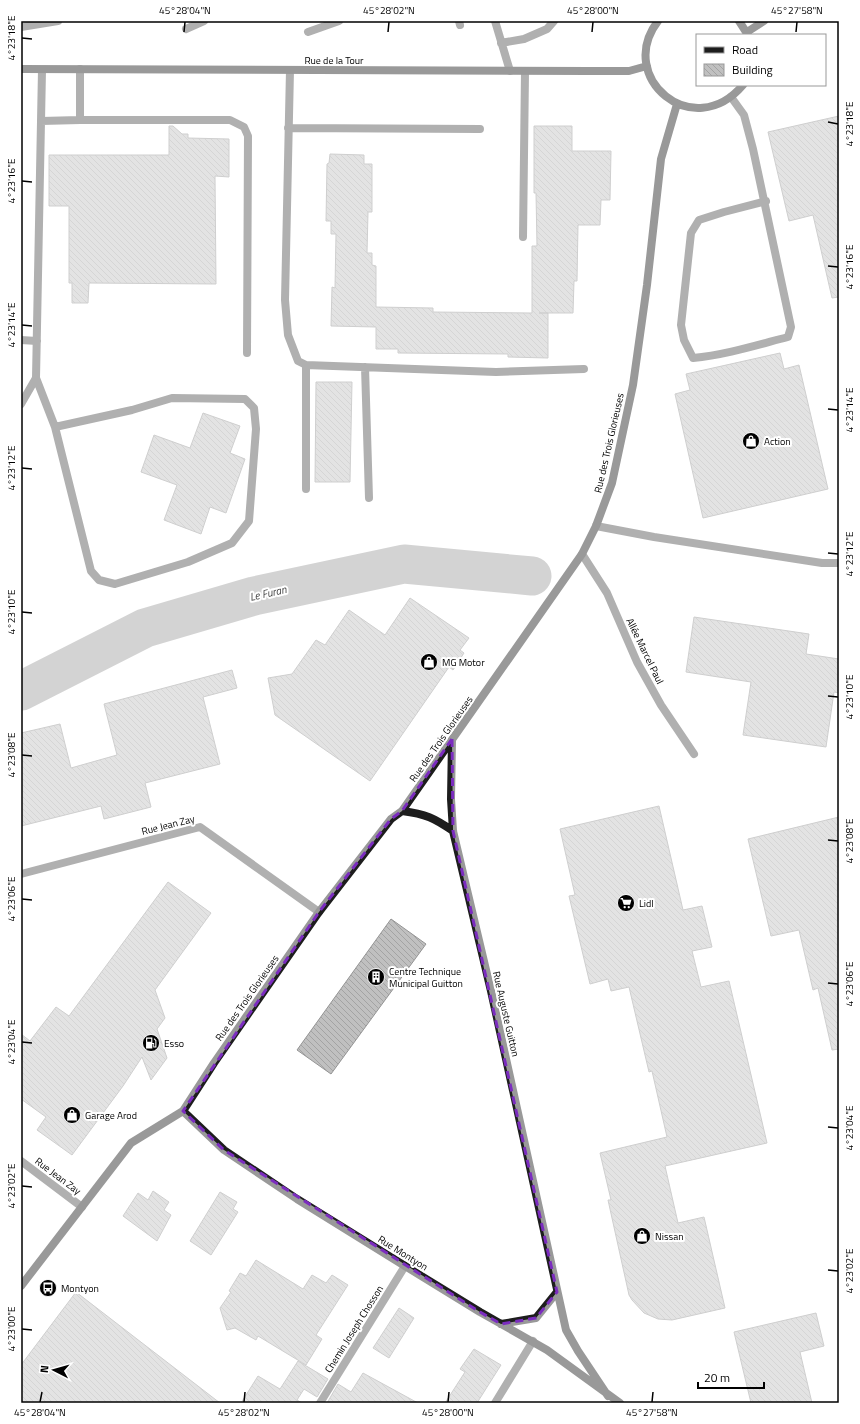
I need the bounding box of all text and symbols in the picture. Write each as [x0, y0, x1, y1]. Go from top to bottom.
text: 45°28'04"N [159, 3, 211, 18]
text: 45°28'02"N [363, 3, 415, 18]
text: 45°28'00"N [567, 3, 619, 18]
text: 45°27'58"N [771, 3, 823, 18]
text: 4°23'18"E [4, 15, 19, 60]
legend [696, 34, 826, 86]
text: Road [732, 40, 758, 59]
street label: Rue de la Tour [304, 53, 364, 68]
text: Building [732, 60, 773, 79]
text: 4°23'18"E [842, 101, 857, 146]
text: 4°23'16"E [4, 158, 19, 203]
text: 4°23'16"E [842, 244, 857, 289]
text: 4°23'14"E [4, 302, 19, 347]
text: 4°23'14"E [842, 387, 857, 432]
street label: Rue des Trois Glorieuses [590, 391, 628, 494]
shop icon: Action [741, 431, 761, 451]
place label: Action [764, 434, 791, 449]
text: 4°23'12"E [4, 445, 19, 490]
text: 4°23'12"E [842, 531, 857, 576]
water label: Le Furan [248, 581, 288, 605]
text: 4°23'10"E [4, 589, 19, 634]
street label: Allée Marcel Paul [622, 615, 668, 687]
shop icon: MG Motor [419, 652, 439, 672]
place label: MG Motor [442, 655, 485, 670]
text: 4°23'10"E [842, 674, 857, 719]
street label: Rue des Trois Glorieuses [406, 693, 477, 785]
text: 4°23'08"E [4, 732, 19, 777]
street label: Rue Jean Zay [140, 811, 196, 839]
text: 4°23'08"E [842, 818, 857, 863]
text: 4°23'06"E [4, 876, 19, 921]
supermarket icon: Lidl [616, 893, 636, 913]
place label: Lidl [639, 896, 654, 911]
street label: Rue des Trois Glorieuses [212, 952, 283, 1044]
text: 4°23'06"E [842, 961, 857, 1006]
place label: Centre Technique Municipal Guitton [389, 964, 463, 991]
building icon: Centre Technique Municipal Guitton [366, 967, 386, 987]
street label: Rue Auguste Guitton [489, 970, 523, 1058]
text: 4°23'04"E [4, 1019, 19, 1064]
fuel station icon: Esso [141, 1033, 161, 1053]
place label: Esso [164, 1036, 184, 1051]
shop icon: Garage Arod [62, 1105, 82, 1125]
text: 4°23'04"E [842, 1105, 857, 1150]
place label: Garage Arod [85, 1108, 137, 1123]
street label: Rue Jean Zay [32, 1154, 84, 1198]
text: 4°23'02"E [4, 1163, 19, 1208]
shop icon: Nissan [632, 1226, 652, 1246]
place label: Nissan [655, 1229, 684, 1244]
street label: Rue Montyon [375, 1232, 431, 1274]
text: 4°23'02"E [842, 1248, 857, 1293]
bus stop icon: Montyon [38, 1278, 58, 1298]
place label: Montyon [61, 1281, 99, 1296]
street label: Chemin Joseph Chosson [321, 1282, 387, 1376]
text: 4°23'00"E [4, 1306, 19, 1351]
north arrow [34, 1350, 74, 1390]
text: N [36, 1364, 52, 1374]
scale bar [698, 1364, 764, 1390]
text: 20 m [704, 1368, 730, 1387]
text: 45°28'04"N [14, 1405, 66, 1420]
text: 45°28'02"N [218, 1405, 270, 1420]
text: 45°28'00"N [422, 1405, 474, 1420]
text: 45°27'58"N [626, 1405, 678, 1420]

